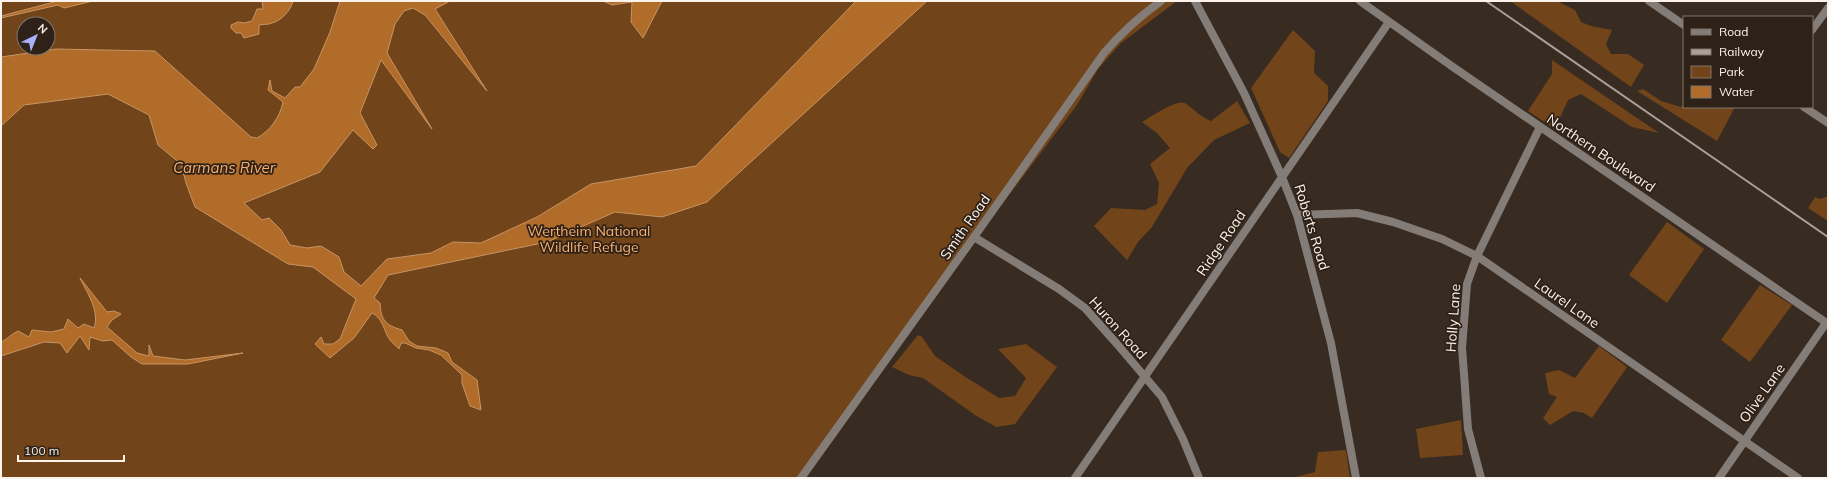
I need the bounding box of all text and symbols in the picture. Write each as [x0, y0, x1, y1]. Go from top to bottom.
north arrow [16, 16, 56, 56]
legend [1683, 16, 1813, 108]
text: N [35, 21, 51, 37]
text: Road [1719, 24, 1748, 39]
text: Railway [1719, 44, 1765, 59]
text: Park [1719, 64, 1745, 79]
text: Water [1719, 84, 1755, 99]
street label: Northern Boulevard [1543, 110, 1659, 196]
water label: Carmans River [173, 158, 276, 177]
street label: Roberts Road [1290, 182, 1334, 272]
street label: Smith Road [936, 191, 994, 263]
street label: Ridge Road [1192, 207, 1250, 279]
park label: Wertheim National Wildlife Refuge [528, 222, 650, 256]
street label: Laurel Lane [1531, 274, 1603, 332]
street label: Holly Lane [1442, 283, 1464, 353]
street label: Huron Road [1085, 293, 1151, 363]
street label: Olive Lane [1735, 360, 1789, 426]
scale bar [18, 437, 124, 463]
text: 100 m [24, 443, 59, 458]

